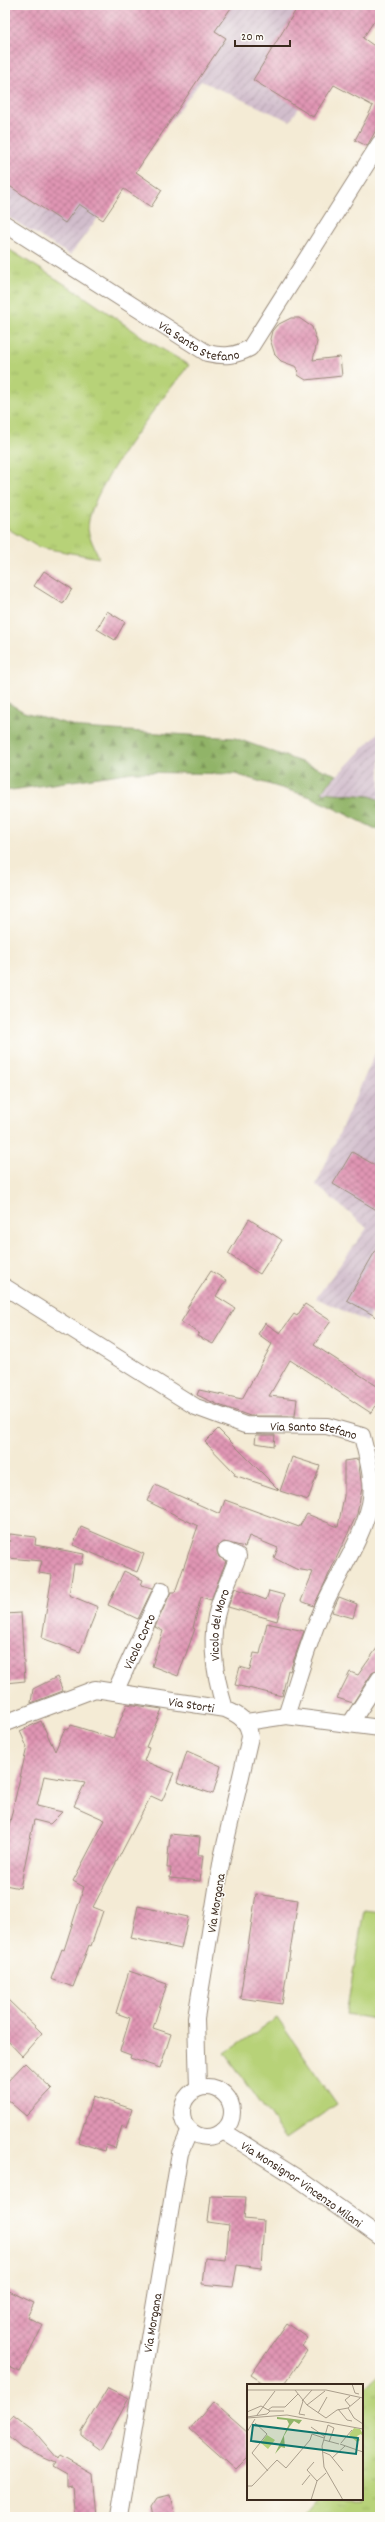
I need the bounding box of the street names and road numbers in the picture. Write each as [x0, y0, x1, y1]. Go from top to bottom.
street label: Via Santo Stefano [154, 317, 242, 367]
street label: Via Santo Stefano [270, 1418, 359, 1446]
street label: Vicolo del Moro [206, 1586, 236, 1662]
street label: Vicolo Corto [120, 1611, 162, 1673]
street label: Via Storti [167, 1693, 216, 1719]
street label: Via Morgana [203, 1871, 232, 1934]
street label: Via Monsignor Vincenzo Milani [236, 2137, 366, 2234]
street label: Via Morgana [140, 2291, 168, 2354]

